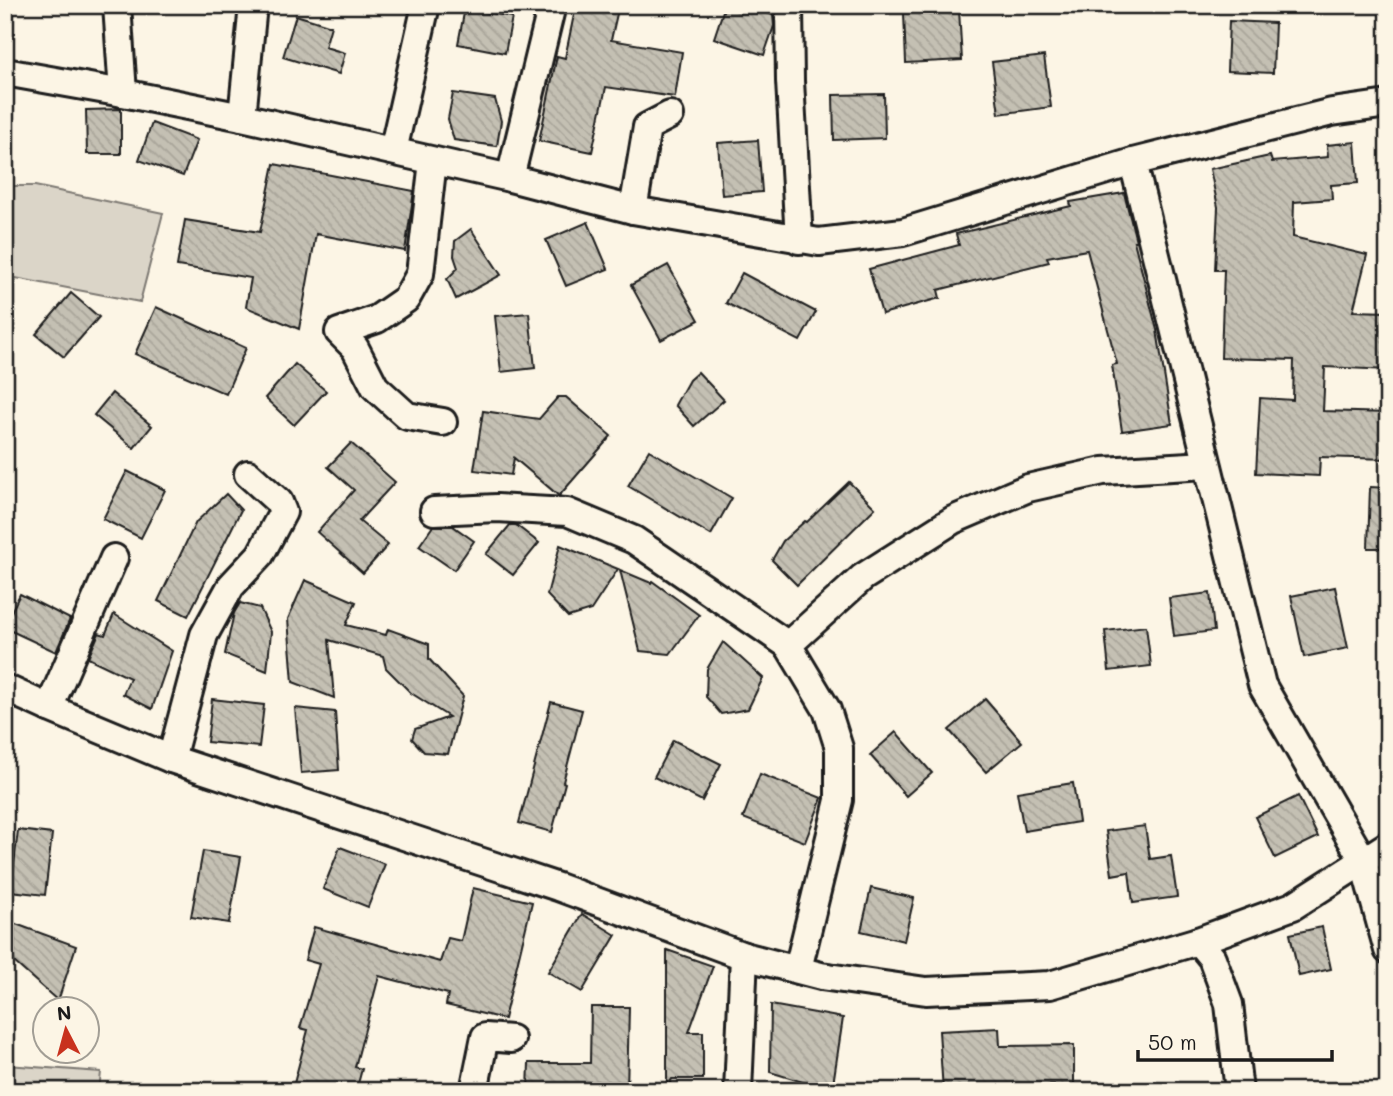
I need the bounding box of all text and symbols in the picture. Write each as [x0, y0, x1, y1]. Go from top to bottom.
north arrow [32, 995, 102, 1064]
text: N [56, 999, 73, 1026]
scale bar [1138, 1019, 1332, 1063]
text: 50 m [1148, 1028, 1197, 1055]

